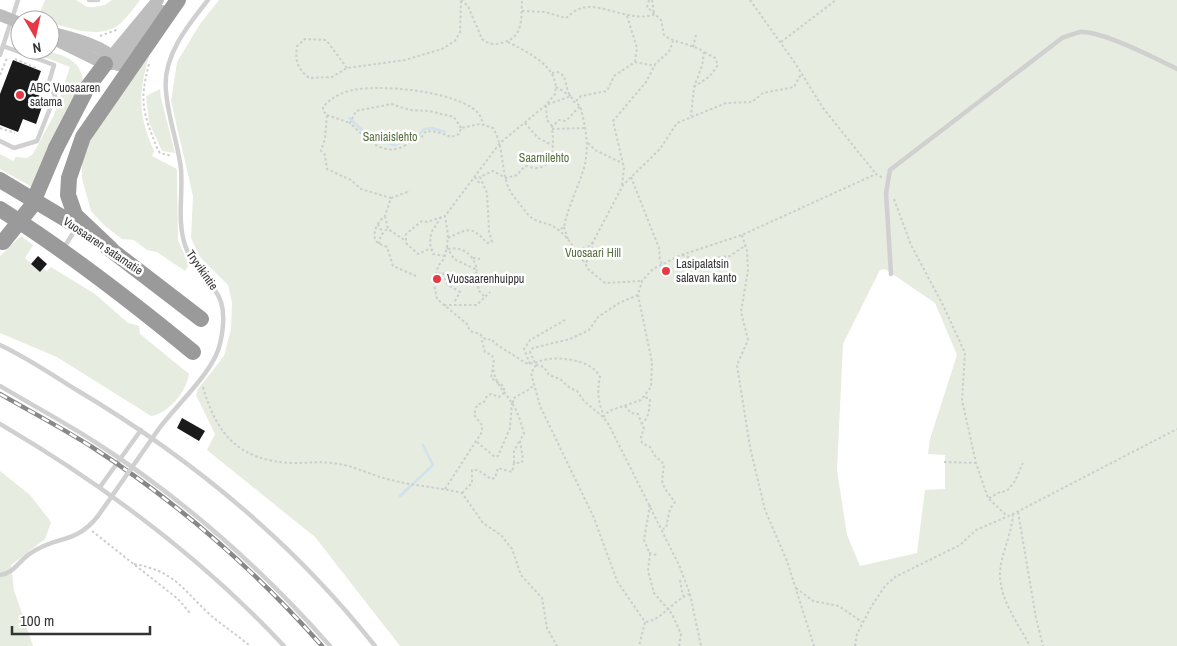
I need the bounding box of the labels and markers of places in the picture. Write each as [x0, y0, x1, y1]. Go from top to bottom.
place label: ABC Vuosaaren satama [29, 80, 100, 110]
marker: ABC Vuosaaren satama [14, 89, 26, 101]
place label: Lasipalatsin salavan kanto [676, 256, 737, 286]
marker: Lasipalatsin salavan kanto [660, 265, 672, 277]
place label: Vuosaarenhuippu [447, 271, 524, 287]
marker: Vuosaarenhuippu [431, 273, 443, 285]

